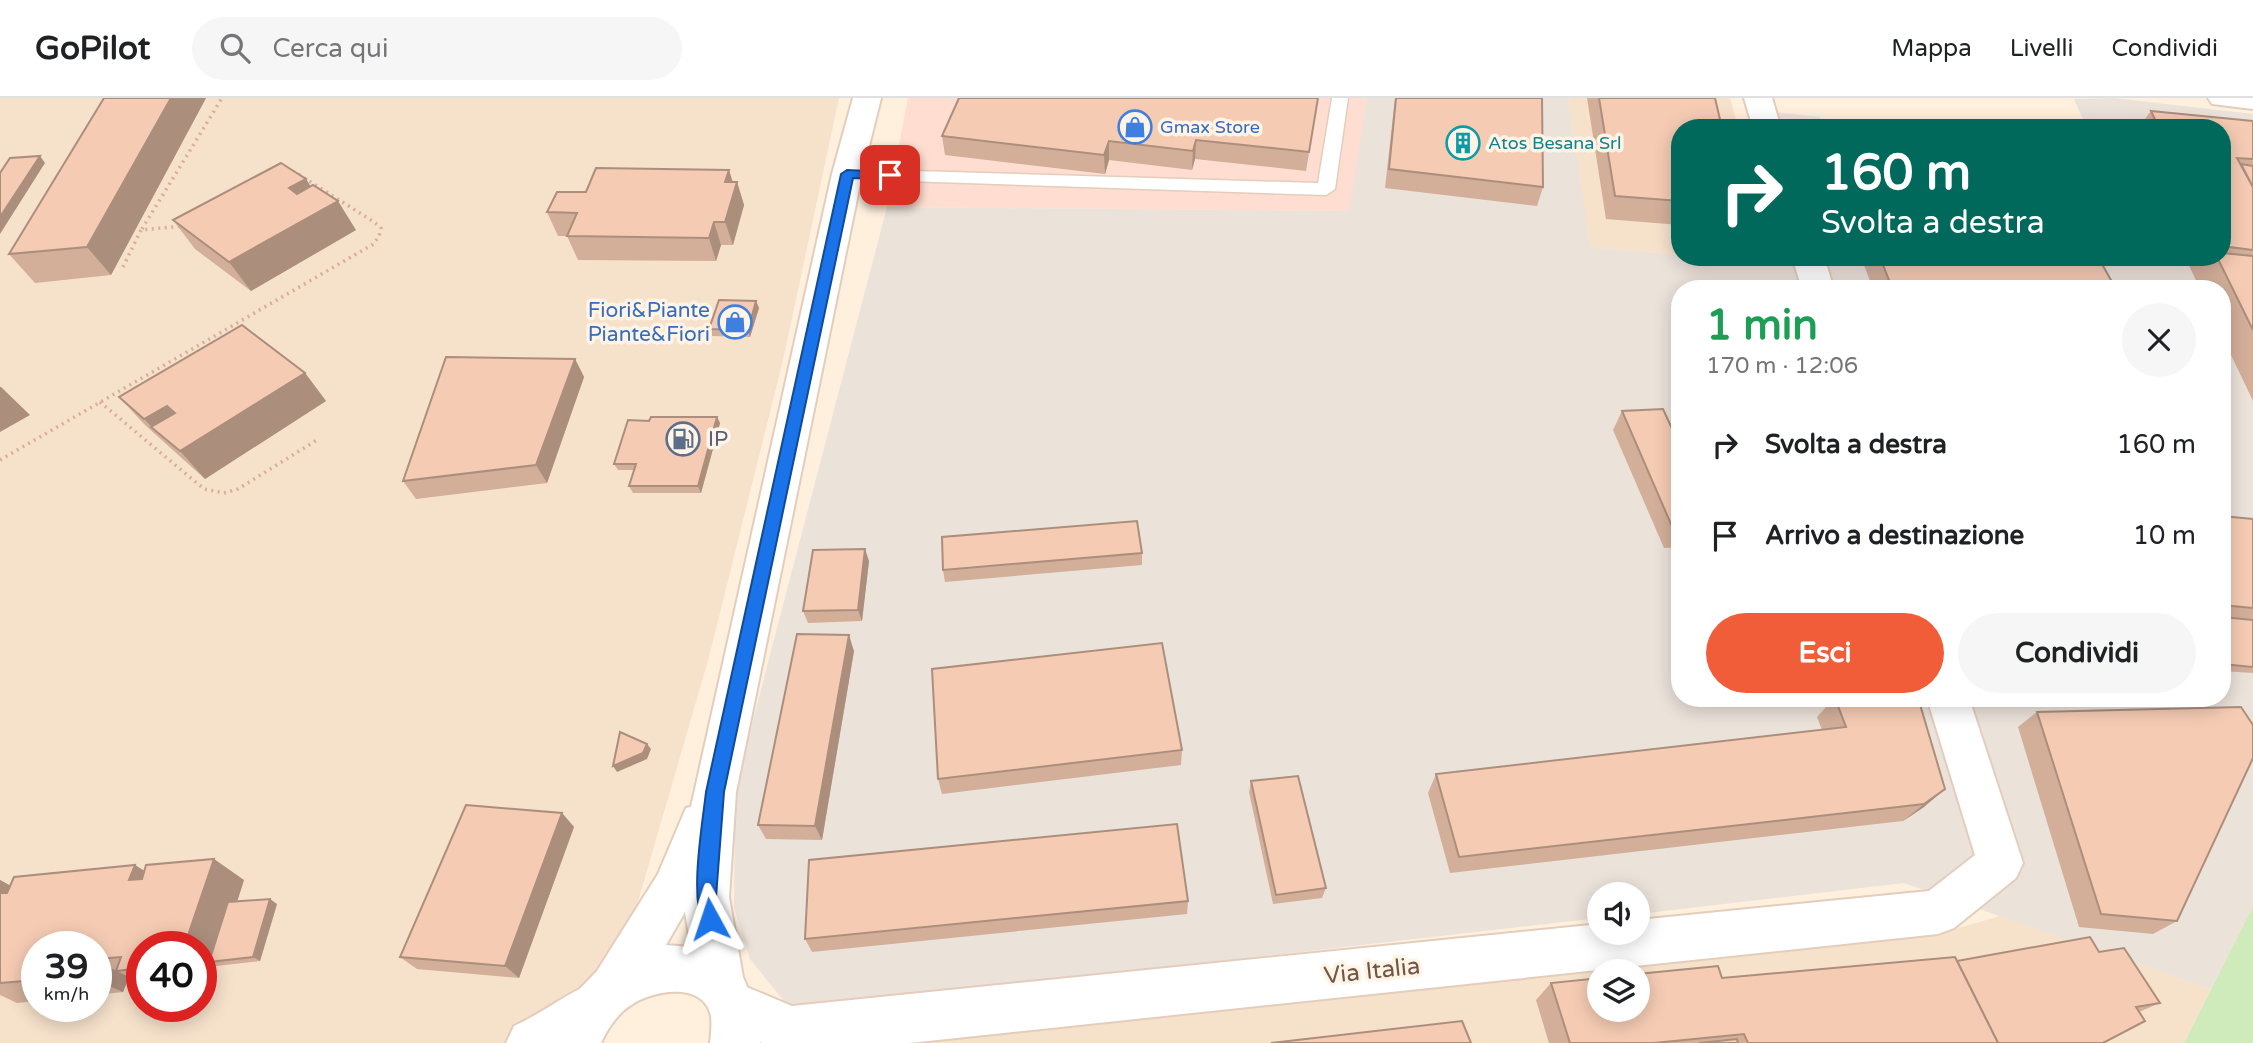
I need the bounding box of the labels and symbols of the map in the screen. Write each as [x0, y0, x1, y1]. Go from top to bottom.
shop icon: Gmax Store [1116, 108, 1154, 146]
place label: Gmax Store [1160, 116, 1260, 138]
building icon: Atos Besana Srl [1444, 124, 1482, 162]
place label: Atos Besana Srl [1488, 132, 1621, 154]
pin [860, 145, 920, 205]
place label: Fiori&Piante Piante&Fiori [588, 298, 710, 347]
shop icon: Fiori&Piante Piante&Fiori [716, 303, 754, 341]
fuel station icon: IP [664, 420, 702, 458]
place label: IP [708, 427, 728, 452]
position arrow [673, 882, 747, 956]
speed limit sign: 40 [126, 931, 217, 1022]
street label: Via Italia [1322, 952, 1422, 990]

